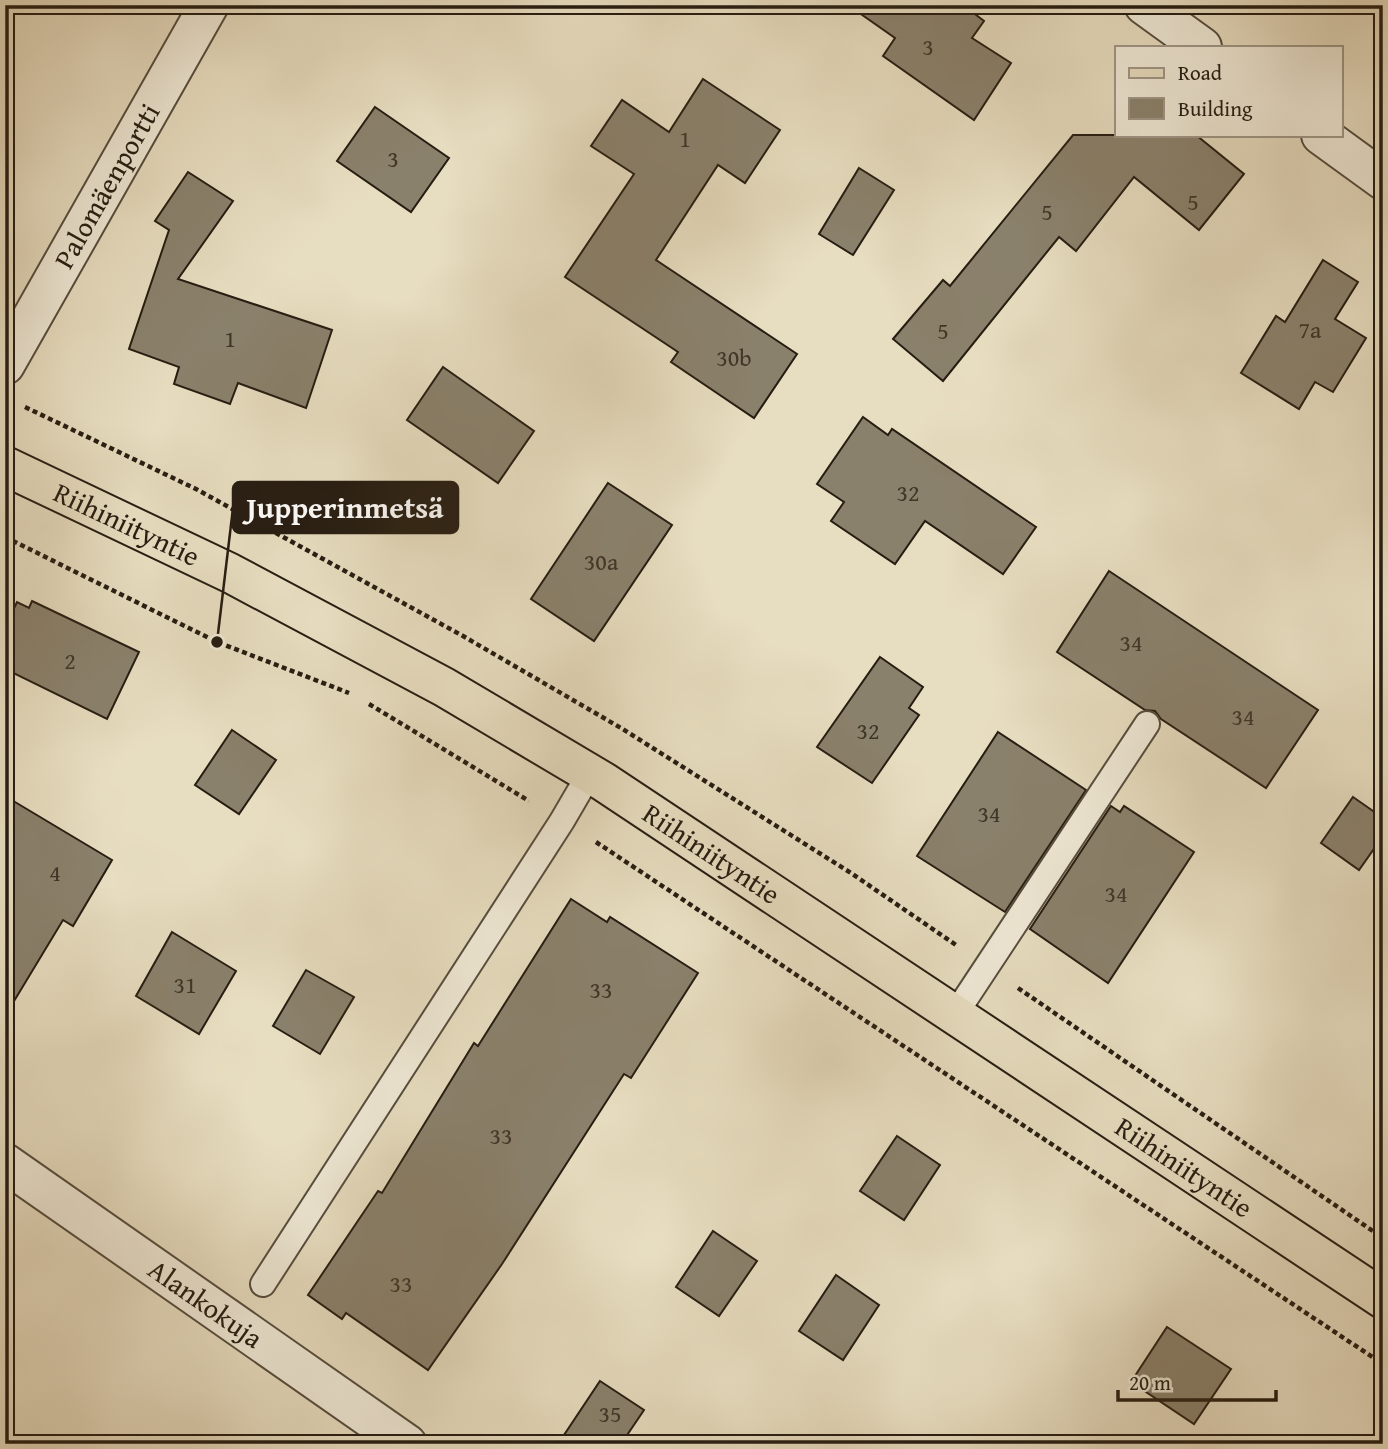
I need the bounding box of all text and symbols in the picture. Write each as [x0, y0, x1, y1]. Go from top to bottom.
house number: 3 [922, 29, 934, 64]
legend [1115, 46, 1342, 136]
text: Road [1178, 57, 1223, 88]
text: Building [1178, 93, 1253, 124]
street label: Palomäenportti [43, 95, 169, 276]
house number: 1 [679, 121, 691, 156]
house number: 3 [387, 141, 399, 176]
house number: 5 [1187, 184, 1199, 219]
house number: 5 [1041, 194, 1053, 229]
house number: 7a [1299, 312, 1322, 347]
house number: 5 [937, 313, 949, 348]
house number: 1 [224, 321, 236, 356]
house number: 30b [716, 340, 752, 375]
street label: Riihiniityntie [47, 471, 207, 576]
house number: 32 [896, 475, 920, 510]
callout: Jupperinmetsä [233, 482, 458, 533]
text: Jupperinmetsä [241, 485, 444, 529]
house number: 30a [584, 544, 619, 579]
house number: 34 [1119, 625, 1143, 660]
house number: 2 [64, 643, 76, 678]
house number: 34 [1231, 699, 1255, 734]
house number: 32 [856, 713, 880, 748]
street label: Riihiniityntie [635, 792, 789, 914]
house number: 34 [977, 796, 1001, 831]
house number: 4 [49, 855, 61, 890]
house number: 34 [1104, 876, 1128, 911]
house number: 31 [173, 967, 197, 1002]
house number: 33 [589, 972, 613, 1007]
street label: Riihiniityntie [1108, 1106, 1261, 1227]
house number: 33 [489, 1118, 513, 1153]
street label: Alankokuja [140, 1248, 273, 1358]
house number: 33 [389, 1266, 413, 1301]
scale bar [1118, 1358, 1276, 1402]
text: 20 m [1129, 1367, 1171, 1398]
house number: 35 [598, 1396, 622, 1431]

